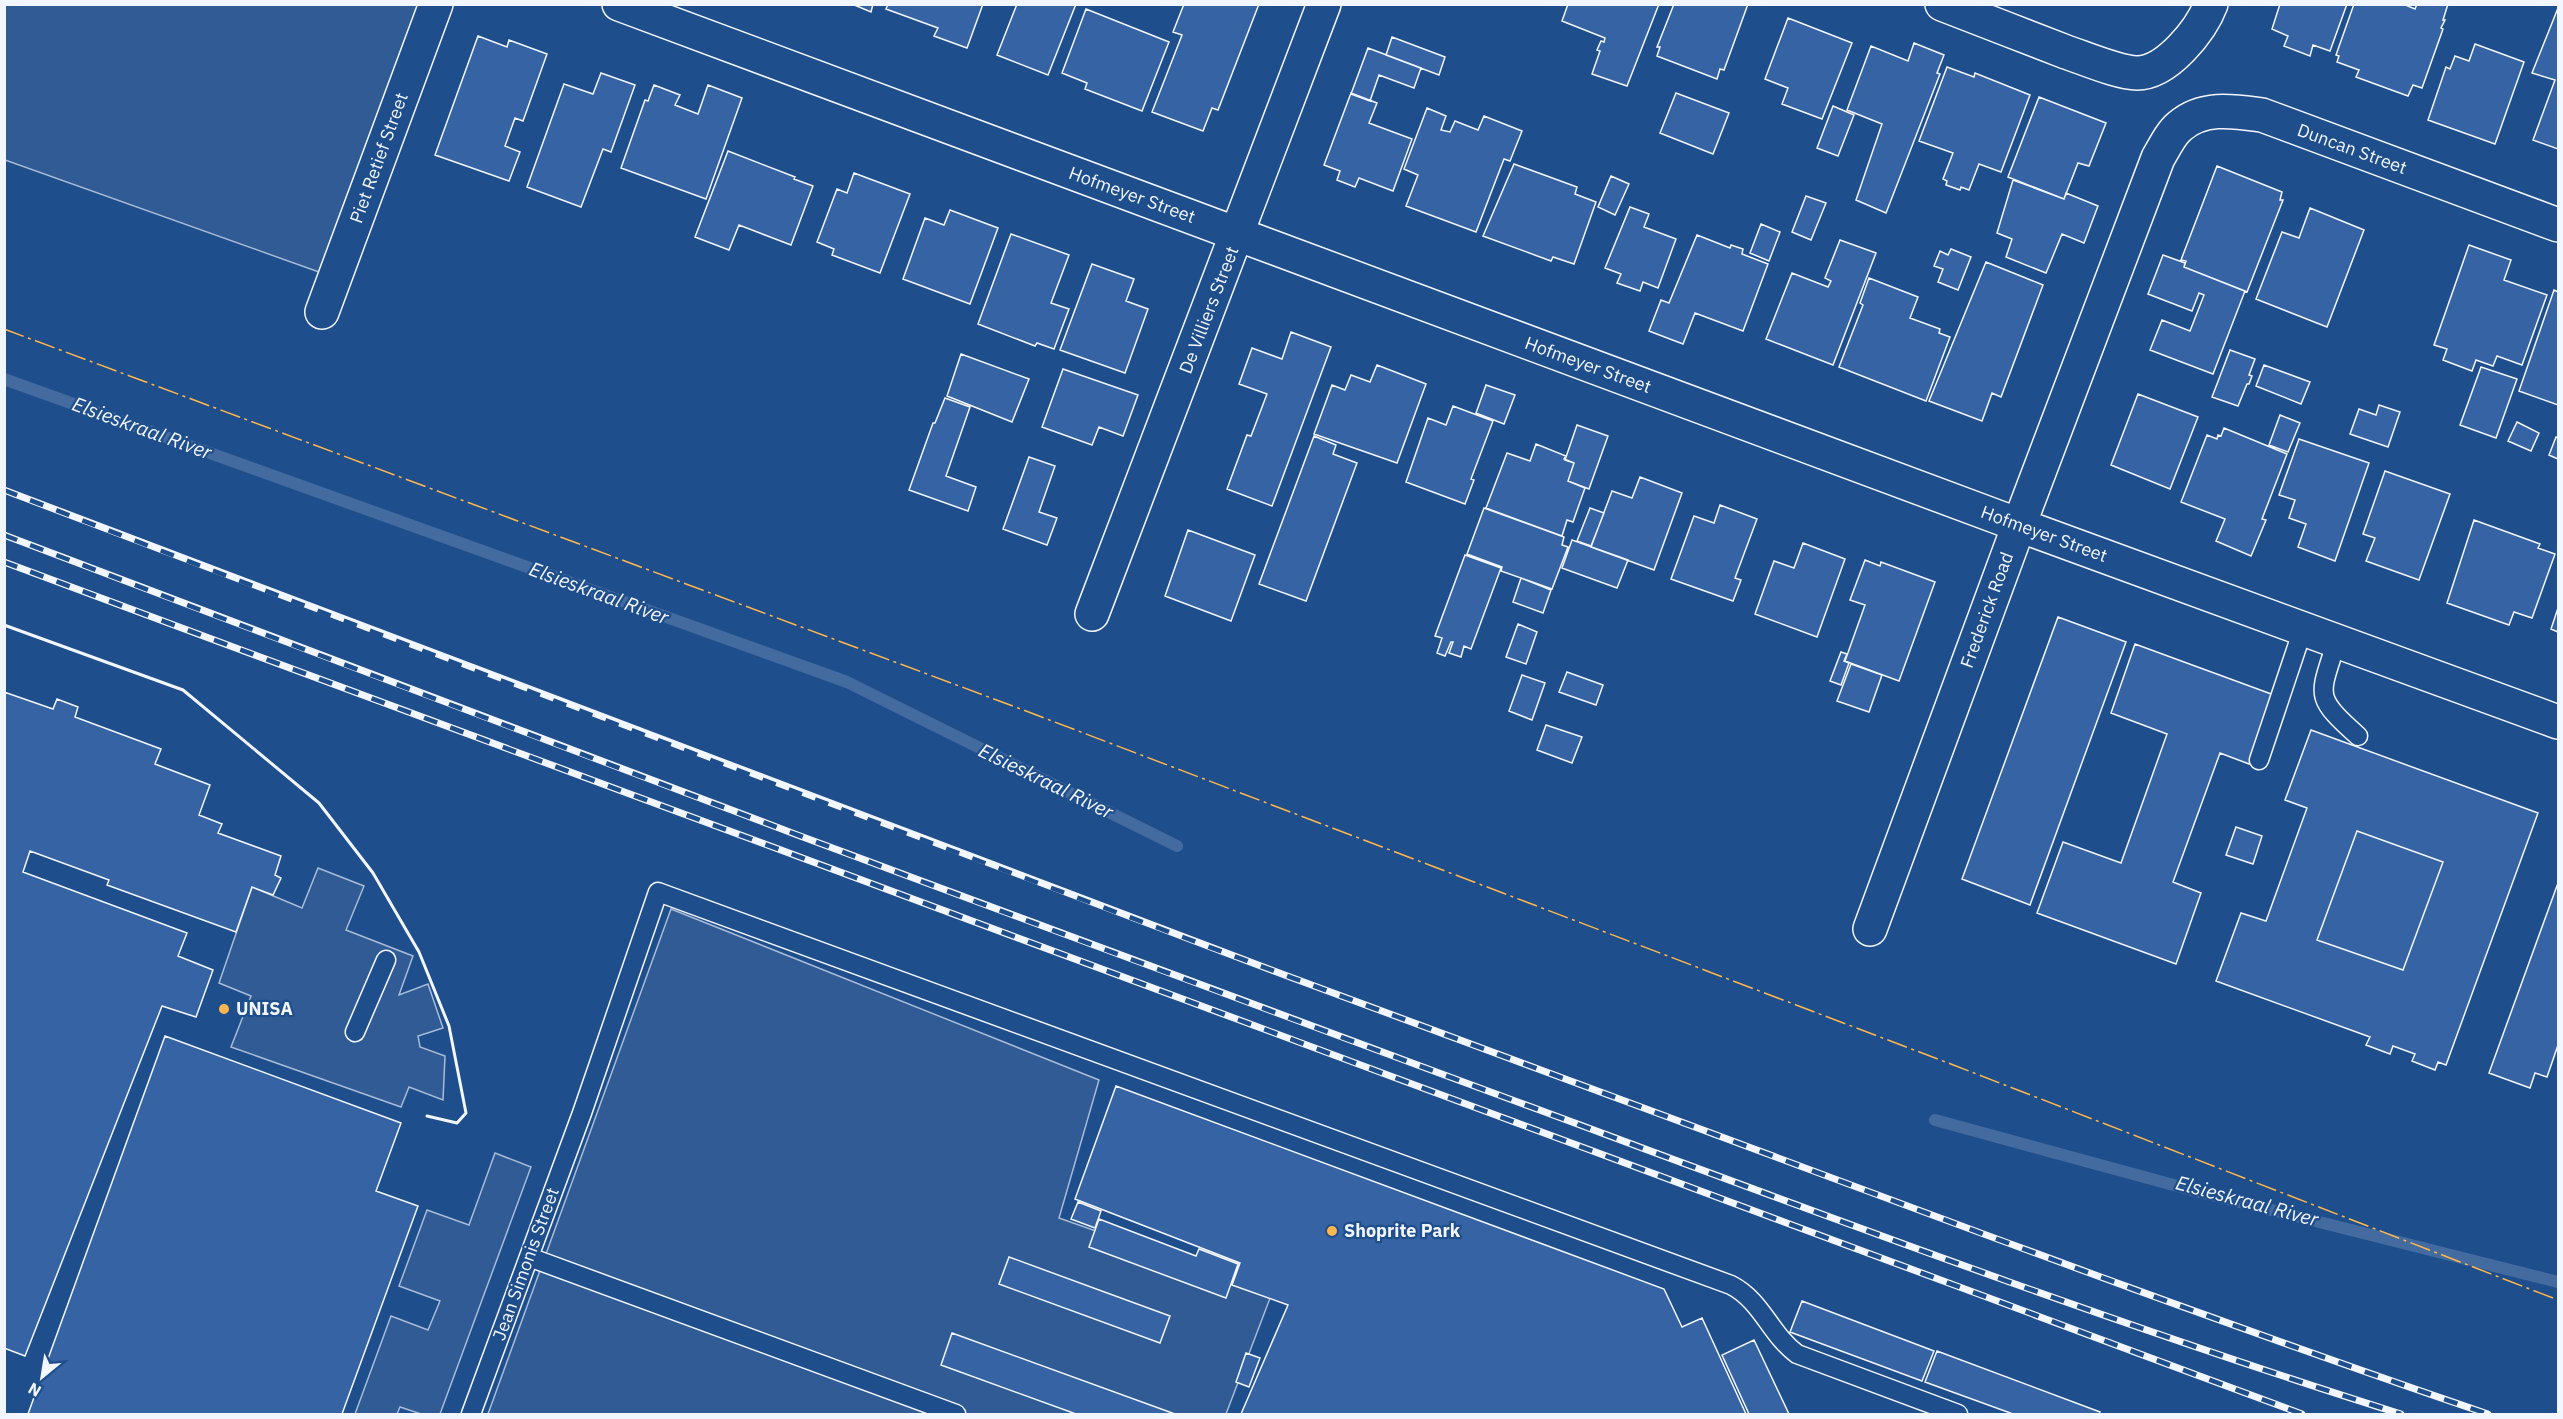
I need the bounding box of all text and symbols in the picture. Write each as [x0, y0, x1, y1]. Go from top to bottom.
street label: Piet Retief Street [344, 89, 413, 226]
street label: Duncan Street [2294, 118, 2410, 179]
street label: Hofmeyer Street [1066, 161, 1199, 228]
street label: De Villiers Street [1174, 243, 1243, 377]
street label: Hofmeyer Street [1522, 331, 1655, 398]
water label: Elsieskraal River [69, 390, 216, 466]
street label: Hofmeyer Street [1978, 500, 2111, 567]
street label: Frederick Road [1955, 549, 2018, 671]
water label: Elsieskraal River [526, 555, 673, 631]
water label: Elsieskraal River [974, 736, 1119, 825]
place label: UNISA [236, 997, 293, 1020]
marker: UNISA [217, 1002, 231, 1016]
water label: Elsieskraal River [2173, 1169, 2322, 1233]
street label: Jean Simonis Street [487, 1184, 564, 1343]
place label: Shoprite Park [1344, 1219, 1461, 1242]
marker: Shoprite Park [1325, 1224, 1339, 1238]
north arrow [12, 1347, 72, 1407]
text: N [24, 1378, 45, 1402]

